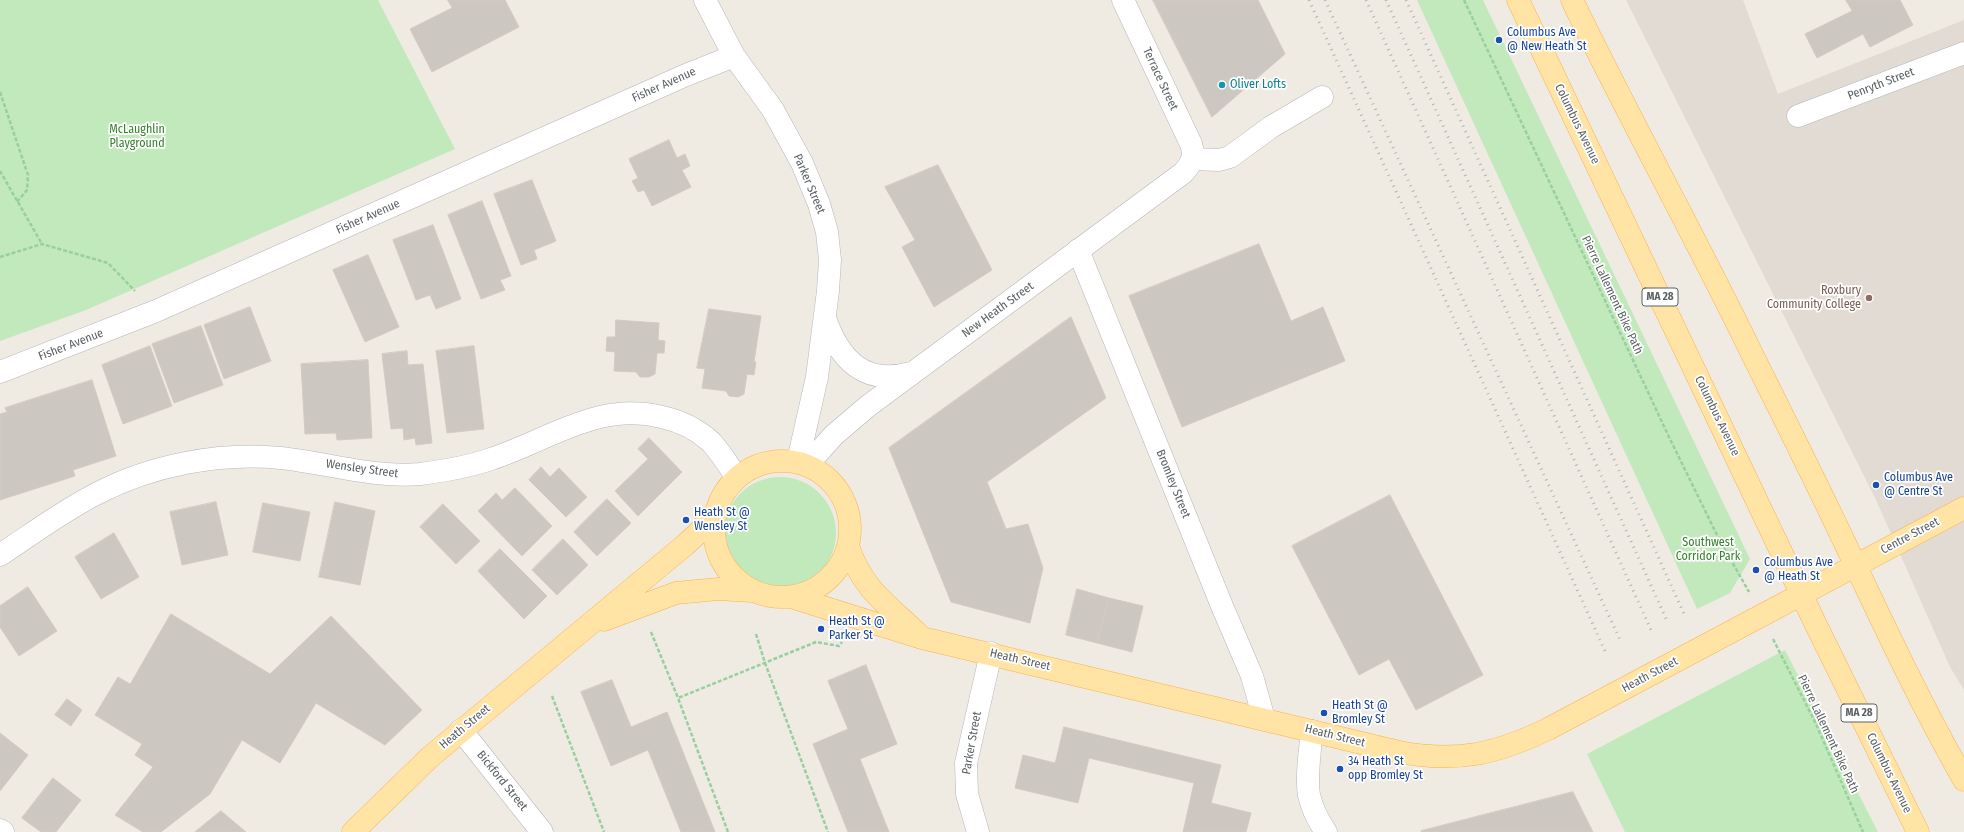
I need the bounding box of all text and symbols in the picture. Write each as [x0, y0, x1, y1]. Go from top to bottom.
place label: Columbus Ave @ New Heath St [1507, 26, 1587, 54]
marker: Columbus Ave @ New Heath St [1494, 35, 1504, 45]
street label: Terrace Street [1139, 45, 1181, 113]
street label: Fisher Avenue [630, 65, 698, 105]
street label: Penryth Street [1846, 65, 1916, 103]
place label: Oliver Lofts [1230, 78, 1286, 92]
marker: Oliver Lofts [1217, 80, 1227, 90]
street label: Columbus Avenue [1551, 82, 1603, 166]
park label: McLaughlin Playground [109, 123, 165, 151]
street label: Parker Street [790, 152, 828, 216]
street label: Fisher Avenue [334, 197, 402, 237]
street label: Pierre Lallement Bike Path [1578, 233, 1646, 357]
street label: New Heath Street [959, 279, 1037, 341]
place label: Roxbury Community College [1767, 284, 1861, 312]
road number: MA 28 [1642, 288, 1678, 306]
marker: Roxbury Community College [1864, 293, 1874, 303]
street label: Fisher Avenue [37, 326, 105, 364]
street label: Columbus Avenue [1691, 374, 1743, 458]
street label: Bromley Street [1153, 448, 1193, 520]
street label: Wensley Street [325, 457, 399, 481]
place label: Columbus Ave @ Centre St [1884, 471, 1953, 499]
marker: Columbus Ave @ Centre St [1871, 480, 1881, 490]
place label: Heath St @ Wensley St [694, 506, 750, 534]
marker: Heath St @ Wensley St [681, 515, 691, 525]
street label: Centre Street [1878, 515, 1942, 557]
park label: Southwest Corridor Park [1676, 536, 1740, 564]
place label: Columbus Ave @ Heath St [1764, 556, 1833, 584]
marker: Columbus Ave @ Heath St [1751, 565, 1761, 575]
place label: Heath St @ Parker St [829, 615, 885, 643]
marker: Heath St @ Parker St [816, 624, 826, 634]
street label: Heath Street [988, 646, 1052, 674]
street label: Heath Street [1619, 654, 1681, 696]
street label: Pierre Lallement Bike Path [1794, 672, 1862, 796]
place label: Heath St @ Bromley St [1332, 699, 1388, 727]
street label: Heath Street [437, 702, 493, 752]
road number: MA 28 [1841, 704, 1877, 722]
marker: Heath St @ Bromley St [1319, 708, 1329, 718]
street label: Parker Street [959, 710, 985, 776]
street label: Heath Street [1303, 722, 1367, 750]
street label: Columbus Avenue [1863, 731, 1915, 815]
street label: Bickford Street [473, 748, 531, 814]
place label: 34 Heath St opp Bromley St [1348, 755, 1423, 783]
marker: 34 Heath St opp Bromley St [1335, 764, 1345, 774]

